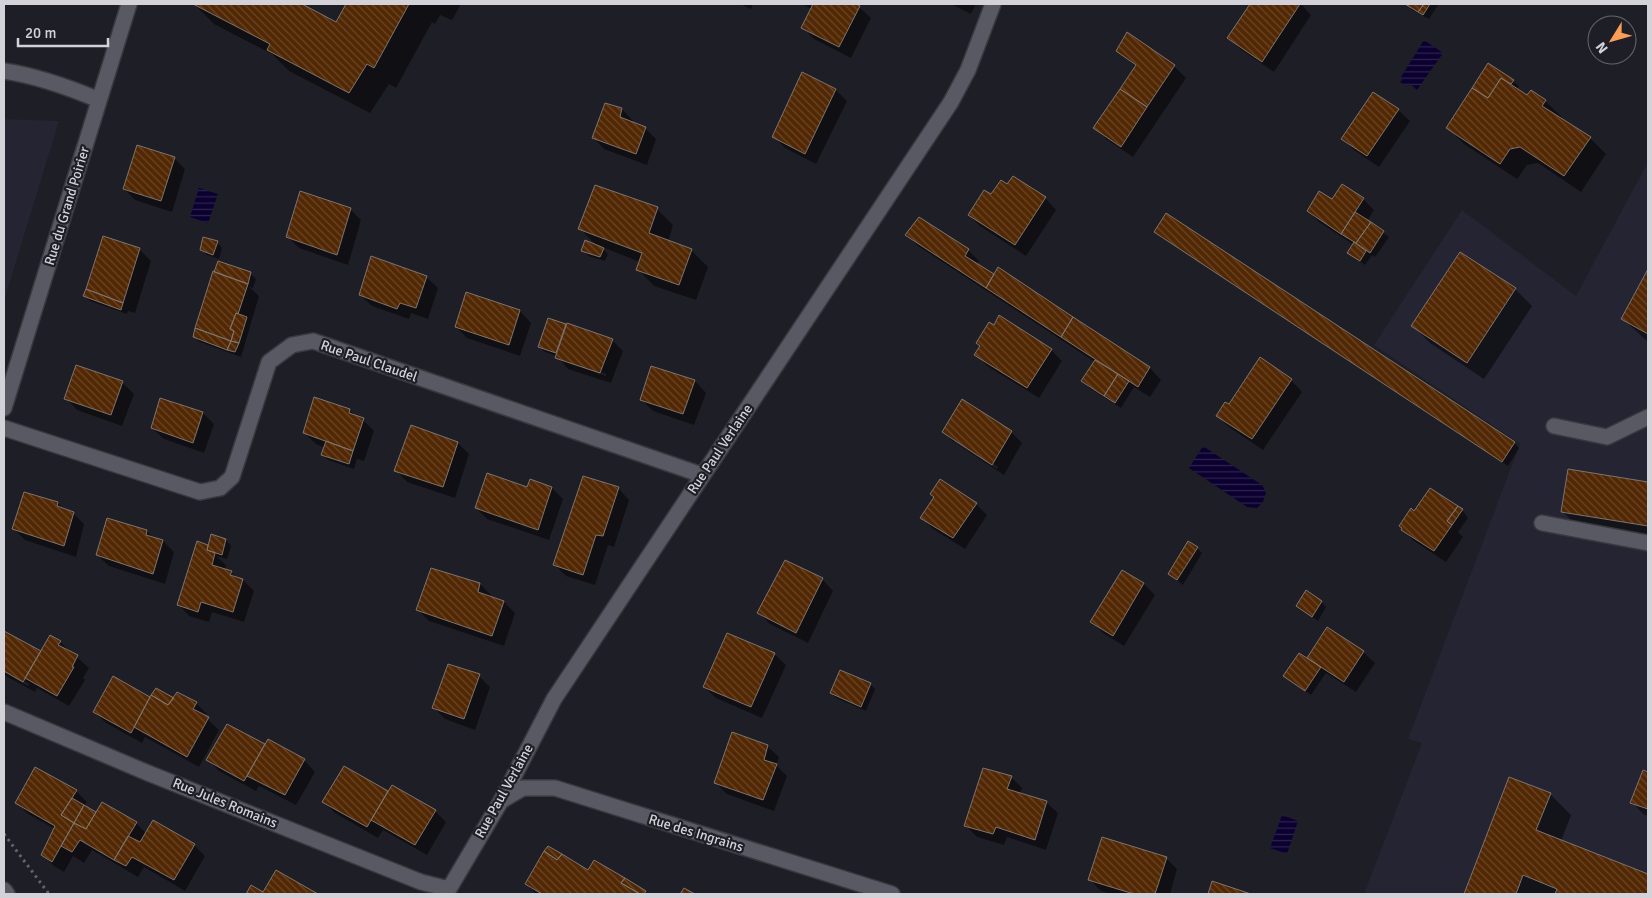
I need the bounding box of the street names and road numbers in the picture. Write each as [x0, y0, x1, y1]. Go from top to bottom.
street label: Rue du Grand Poirier [41, 144, 93, 267]
street label: Rue Paul Claudel [318, 336, 420, 386]
street label: Rue Paul Verlaine [684, 401, 756, 497]
street label: Rue Paul Verlaine [471, 741, 537, 841]
street label: Rue Jules Romains [170, 774, 280, 832]
street label: Rue des Ingrains [646, 810, 746, 856]

